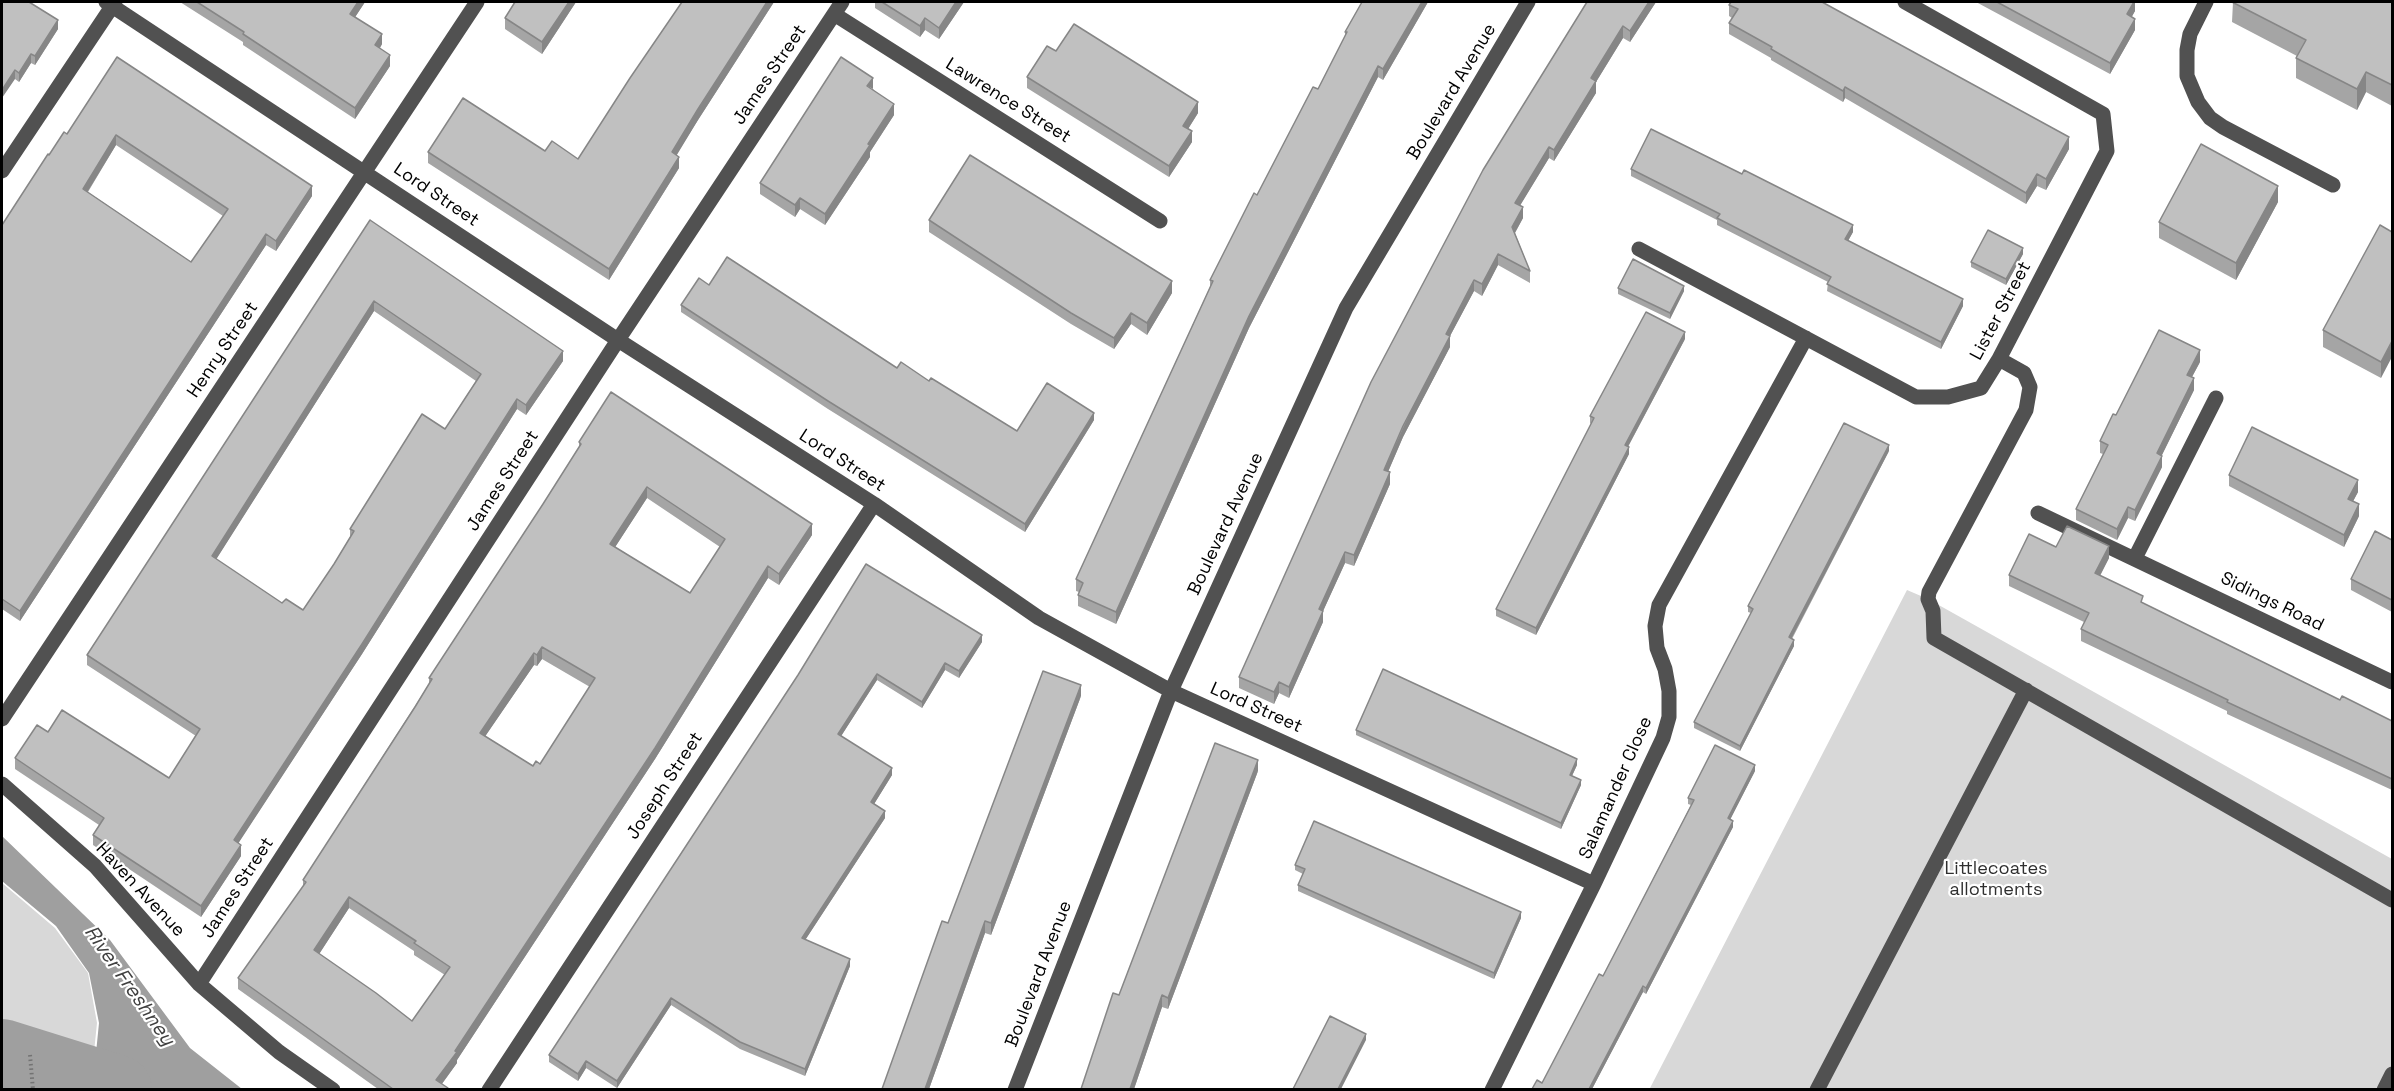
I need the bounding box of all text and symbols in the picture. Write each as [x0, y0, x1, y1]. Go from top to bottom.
street label: Boulevard Avenue [1403, 20, 1501, 164]
street label: James Street [729, 21, 811, 129]
street label: Lawrence Street [941, 54, 1075, 148]
street label: Lord Street [389, 158, 483, 232]
street label: Lister Street [1966, 258, 2036, 364]
street label: Henry Street [183, 298, 263, 402]
street label: Lord Street [795, 425, 889, 497]
street label: James Street [462, 427, 544, 535]
street label: Boulevard Avenue [1184, 449, 1268, 599]
street label: Sidings Road [2217, 568, 2327, 636]
street label: Lord Street [1207, 678, 1305, 738]
street label: Salamander Close [1575, 713, 1657, 863]
street label: Joseph Street [622, 728, 708, 844]
street label: James Street [197, 834, 279, 942]
street label: Haven Avenue [91, 838, 189, 942]
park label: Littlecoates allotments [1944, 858, 2048, 900]
street label: Boulevard Avenue [1001, 898, 1077, 1050]
water label: River Freshney [79, 921, 179, 1051]

